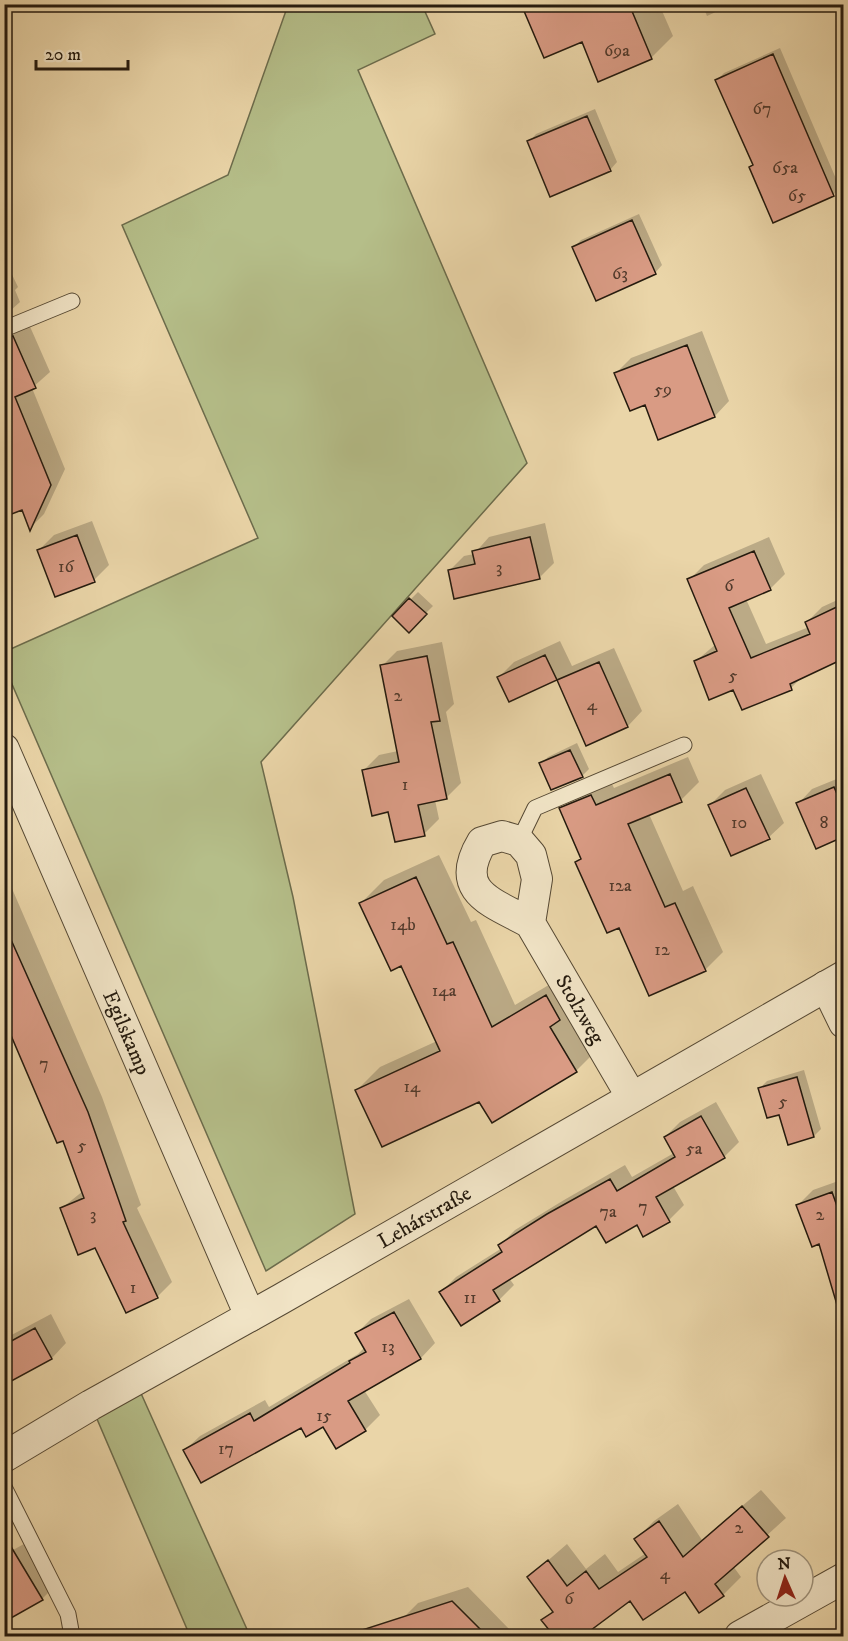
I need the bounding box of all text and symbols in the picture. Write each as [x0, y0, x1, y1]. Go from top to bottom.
scale bar [36, 33, 128, 71]
house number: 69a [604, 40, 630, 62]
text: 20 m [45, 44, 81, 66]
house number: 67 [753, 98, 771, 120]
house number: 65a [772, 157, 798, 179]
house number: 65 [788, 185, 806, 207]
house number: 63 [612, 263, 628, 285]
house number: 59 [654, 379, 672, 401]
house number: 16 [58, 556, 75, 578]
house number: 3 [496, 557, 502, 579]
house number: 6 [724, 575, 734, 597]
house number: 5 [729, 665, 738, 687]
house number: 2 [394, 685, 403, 707]
house number: 4 [587, 694, 598, 716]
house number: 1 [402, 774, 408, 796]
house number: 10 [731, 812, 747, 834]
house number: 8 [819, 812, 829, 834]
house number: 12a [608, 875, 632, 897]
house number: 14b [390, 914, 416, 936]
house number: 12 [654, 939, 670, 961]
street label: Stolzweg [549, 971, 610, 1050]
house number: 14a [432, 980, 457, 1002]
street label: Egilskamp [96, 987, 156, 1079]
house number: 7 [39, 1053, 49, 1075]
house number: 14 [404, 1076, 421, 1098]
house number: 5 [779, 1091, 788, 1113]
house number: 5 [78, 1135, 87, 1157]
house number: 5a [686, 1138, 703, 1160]
street label: Lehárstraße [373, 1181, 476, 1255]
house number: 7 [638, 1196, 648, 1218]
house number: 7a [599, 1201, 617, 1223]
house number: 3 [90, 1204, 96, 1226]
house number: 2 [816, 1204, 825, 1226]
house number: 1 [130, 1277, 136, 1299]
house number: 11 [463, 1287, 477, 1309]
house number: 13 [381, 1336, 395, 1358]
house number: 15 [316, 1405, 332, 1427]
house number: 17 [218, 1438, 234, 1460]
house number: 2 [735, 1517, 744, 1539]
north arrow [755, 1548, 815, 1608]
text: N [777, 1554, 791, 1574]
house number: 4 [660, 1563, 671, 1585]
house number: 6 [564, 1588, 574, 1610]

